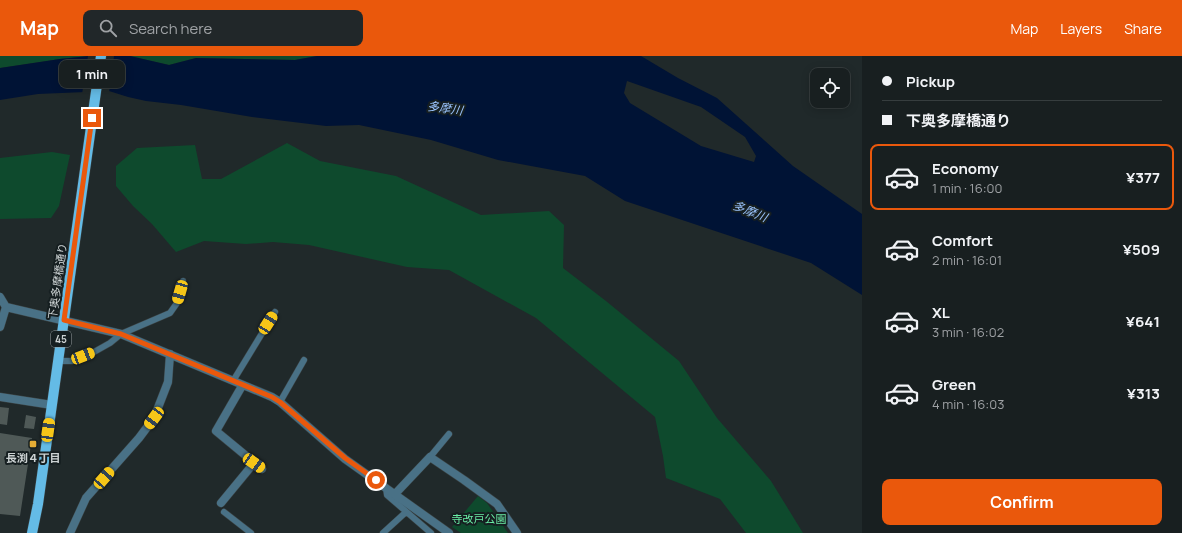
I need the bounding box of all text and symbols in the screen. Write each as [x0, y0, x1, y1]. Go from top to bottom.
search box [83, 10, 363, 46]
text: Map [20, 15, 59, 41]
icon: search [97, 17, 119, 39]
text: Search here [129, 18, 212, 39]
text: Map [1010, 19, 1038, 38]
text: Layers [1060, 19, 1102, 38]
text: Share [1124, 19, 1162, 38]
callout: 1 min [59, 60, 125, 88]
text: 1 min [76, 65, 108, 83]
map controls [810, 68, 850, 108]
button: locate [810, 68, 850, 108]
text: Pickup [906, 71, 955, 92]
water label: 多摩川 [426, 97, 466, 119]
route end [83, 109, 101, 127]
text: 下奥多摩橋通り [906, 110, 1011, 131]
text: Economy [932, 158, 999, 179]
icon: car [884, 159, 920, 195]
text: ¥377 [1126, 167, 1160, 188]
text: 1 min · 16:00 [932, 179, 1002, 197]
water label: 多摩川 [730, 196, 772, 226]
text: Comfort [932, 230, 993, 251]
icon: car [884, 231, 920, 267]
text: ¥509 [1123, 239, 1160, 260]
street label: 下奥多摩橋通り [44, 242, 70, 320]
text: 2 min · 16:01 [932, 251, 1002, 269]
car [171, 279, 189, 305]
text: XL [932, 302, 950, 323]
icon: car [884, 303, 920, 339]
car [257, 310, 279, 336]
text: ¥641 [1126, 311, 1160, 332]
text: 3 min · 16:02 [932, 323, 1004, 341]
road number: 45 [51, 331, 71, 347]
car [70, 346, 96, 366]
text: Green [932, 374, 976, 395]
icon: car [884, 375, 920, 411]
text: ¥313 [1127, 383, 1160, 404]
text: 4 min · 16:03 [932, 395, 1004, 413]
car [142, 405, 166, 431]
car [40, 417, 56, 443]
marker: 長渕４丁目 [28, 439, 38, 449]
place label: 長渕４丁目 [6, 450, 61, 465]
car [241, 451, 267, 475]
car [92, 465, 116, 491]
route start [367, 471, 385, 489]
button: Confirm [882, 479, 1162, 525]
park label: 寺改戸公園 [452, 511, 507, 526]

